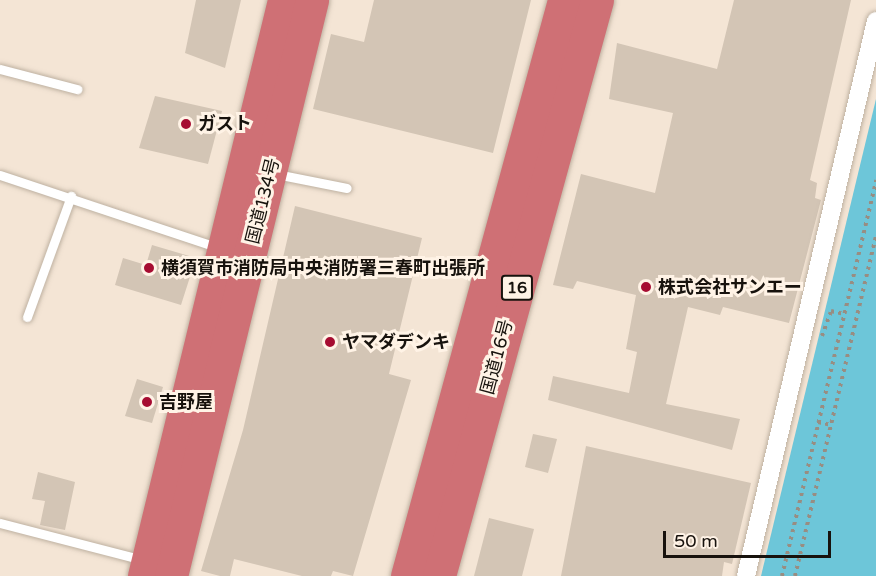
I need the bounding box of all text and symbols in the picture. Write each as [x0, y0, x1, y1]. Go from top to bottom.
place label: ガスト [198, 113, 252, 135]
marker: ガスト [179, 117, 193, 131]
street label: 国道134号 [242, 156, 284, 246]
place label: 横須賀市消防局中央消防署三春町出張所 [161, 257, 485, 279]
marker: 横須賀市消防局中央消防署三春町出張所 [142, 261, 156, 275]
road number: 16 [500, 275, 534, 301]
place label: 株式会社サンエー [658, 276, 802, 298]
marker: 株式会社サンエー [639, 280, 653, 294]
street label: 国道16号 [477, 317, 517, 397]
place label: ヤマダデンキ [342, 331, 450, 353]
marker: ヤマダデンキ [323, 335, 337, 349]
place label: 吉野屋 [159, 391, 213, 413]
marker: 吉野屋 [140, 395, 154, 409]
scale bar [666, 519, 834, 557]
text: 50 m [674, 530, 718, 552]

